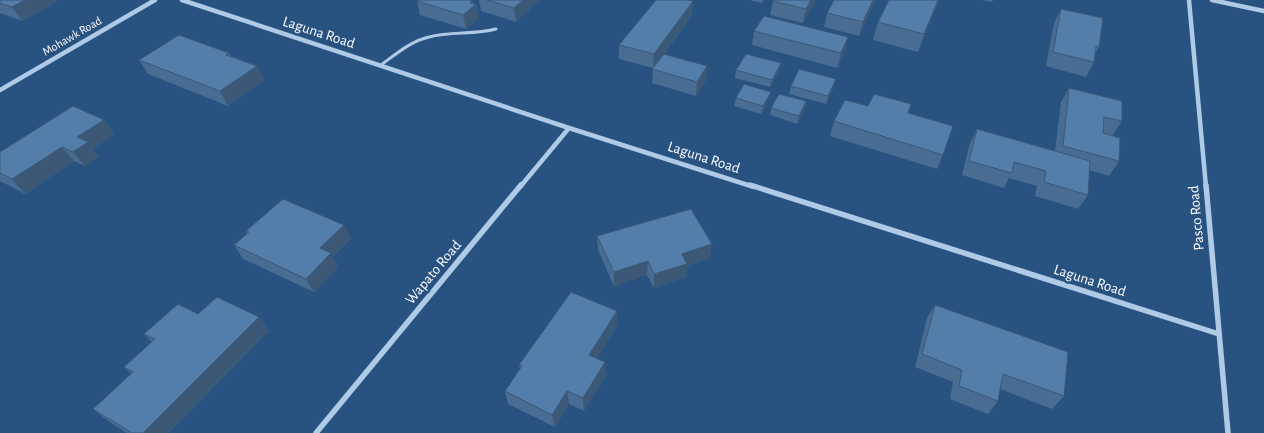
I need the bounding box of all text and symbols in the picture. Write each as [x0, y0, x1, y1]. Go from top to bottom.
street label: Mohawk Road [40, 14, 104, 58]
street label: Laguna Road [281, 14, 357, 51]
street label: Laguna Road [666, 139, 742, 176]
street label: Pasco Road [1186, 185, 1207, 251]
street label: Wapato Road [402, 237, 464, 307]
street label: Laguna Road [1052, 262, 1128, 299]

